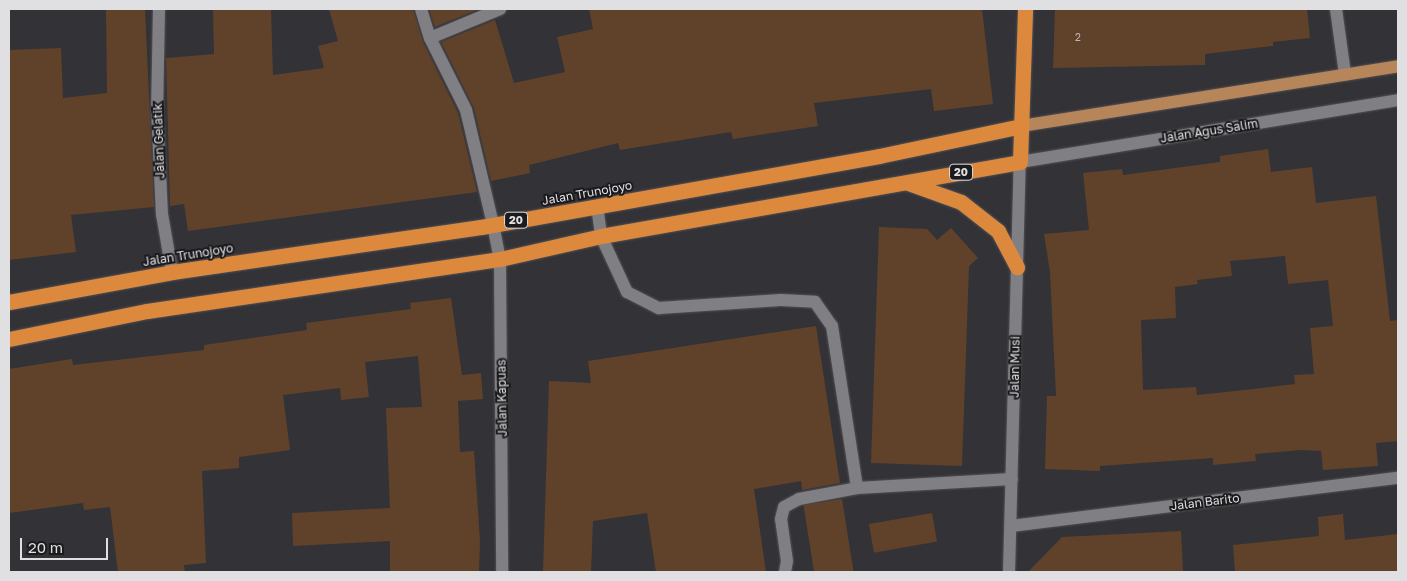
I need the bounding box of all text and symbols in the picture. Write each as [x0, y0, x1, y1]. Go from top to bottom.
house number: 2 [1075, 32, 1081, 44]
street label: Jalan Gelatik [150, 103, 168, 179]
street label: Jalan Agus Salim [1159, 116, 1259, 146]
road number: 20 [948, 163, 974, 180]
street label: Jalan Trunojoyo [541, 178, 633, 208]
road number: 20 [504, 212, 528, 228]
street label: Jalan Trunojoyo [142, 241, 234, 269]
street label: Jalan Musi [1007, 336, 1023, 398]
street label: Jalan Kapuas [494, 359, 510, 437]
street label: Jalan Barito [1170, 491, 1240, 513]
scale bar [22, 528, 110, 560]
text: 20 m [28, 538, 63, 556]

